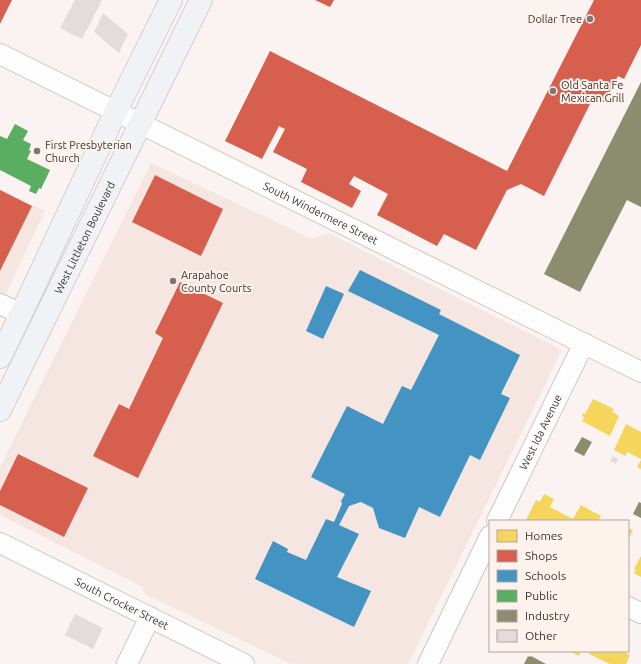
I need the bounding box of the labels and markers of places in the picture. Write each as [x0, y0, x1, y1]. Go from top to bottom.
place label: Dollar Tree [528, 13, 582, 25]
marker: Dollar Tree [585, 14, 595, 24]
place label: Old Santa Fe Mexican Grill [561, 79, 624, 104]
marker: Old Santa Fe Mexican Grill [548, 86, 558, 96]
place label: First Presbyterian Church [45, 139, 132, 164]
marker: First Presbyterian Church [32, 146, 42, 156]
place label: Arapahoe County Courts [181, 269, 252, 294]
marker: Arapahoe County Courts [168, 276, 178, 286]

